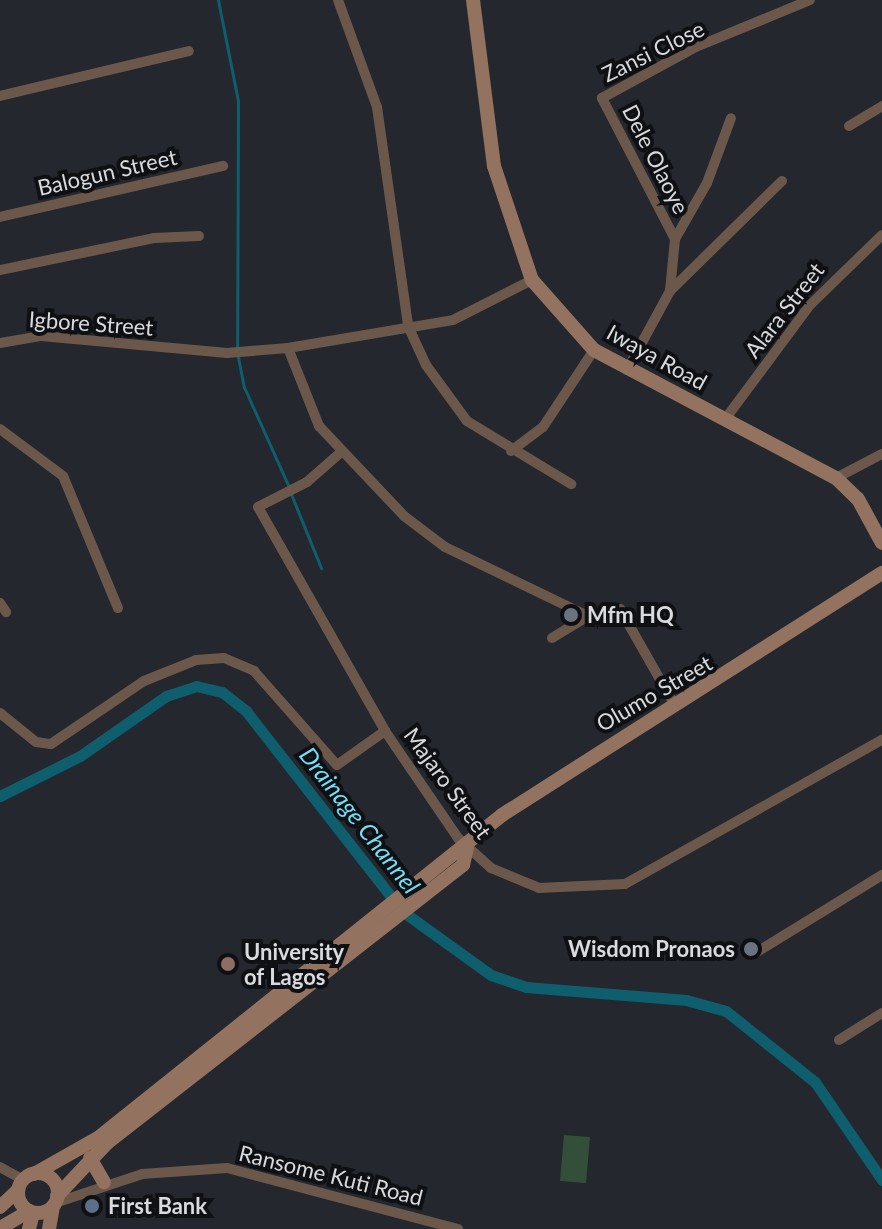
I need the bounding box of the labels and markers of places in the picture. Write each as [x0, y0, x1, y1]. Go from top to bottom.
place label: Mfm HQ [587, 602, 674, 628]
marker: Mfm HQ [562, 606, 580, 624]
place label: Wisdom Pronaos [568, 936, 735, 962]
place label: University of Lagos [244, 938, 344, 990]
marker: Wisdom Pronaos [742, 940, 760, 958]
marker: University of Lagos [219, 955, 237, 973]
place label: First Bank [108, 1193, 207, 1219]
marker: First Bank [83, 1197, 101, 1215]

